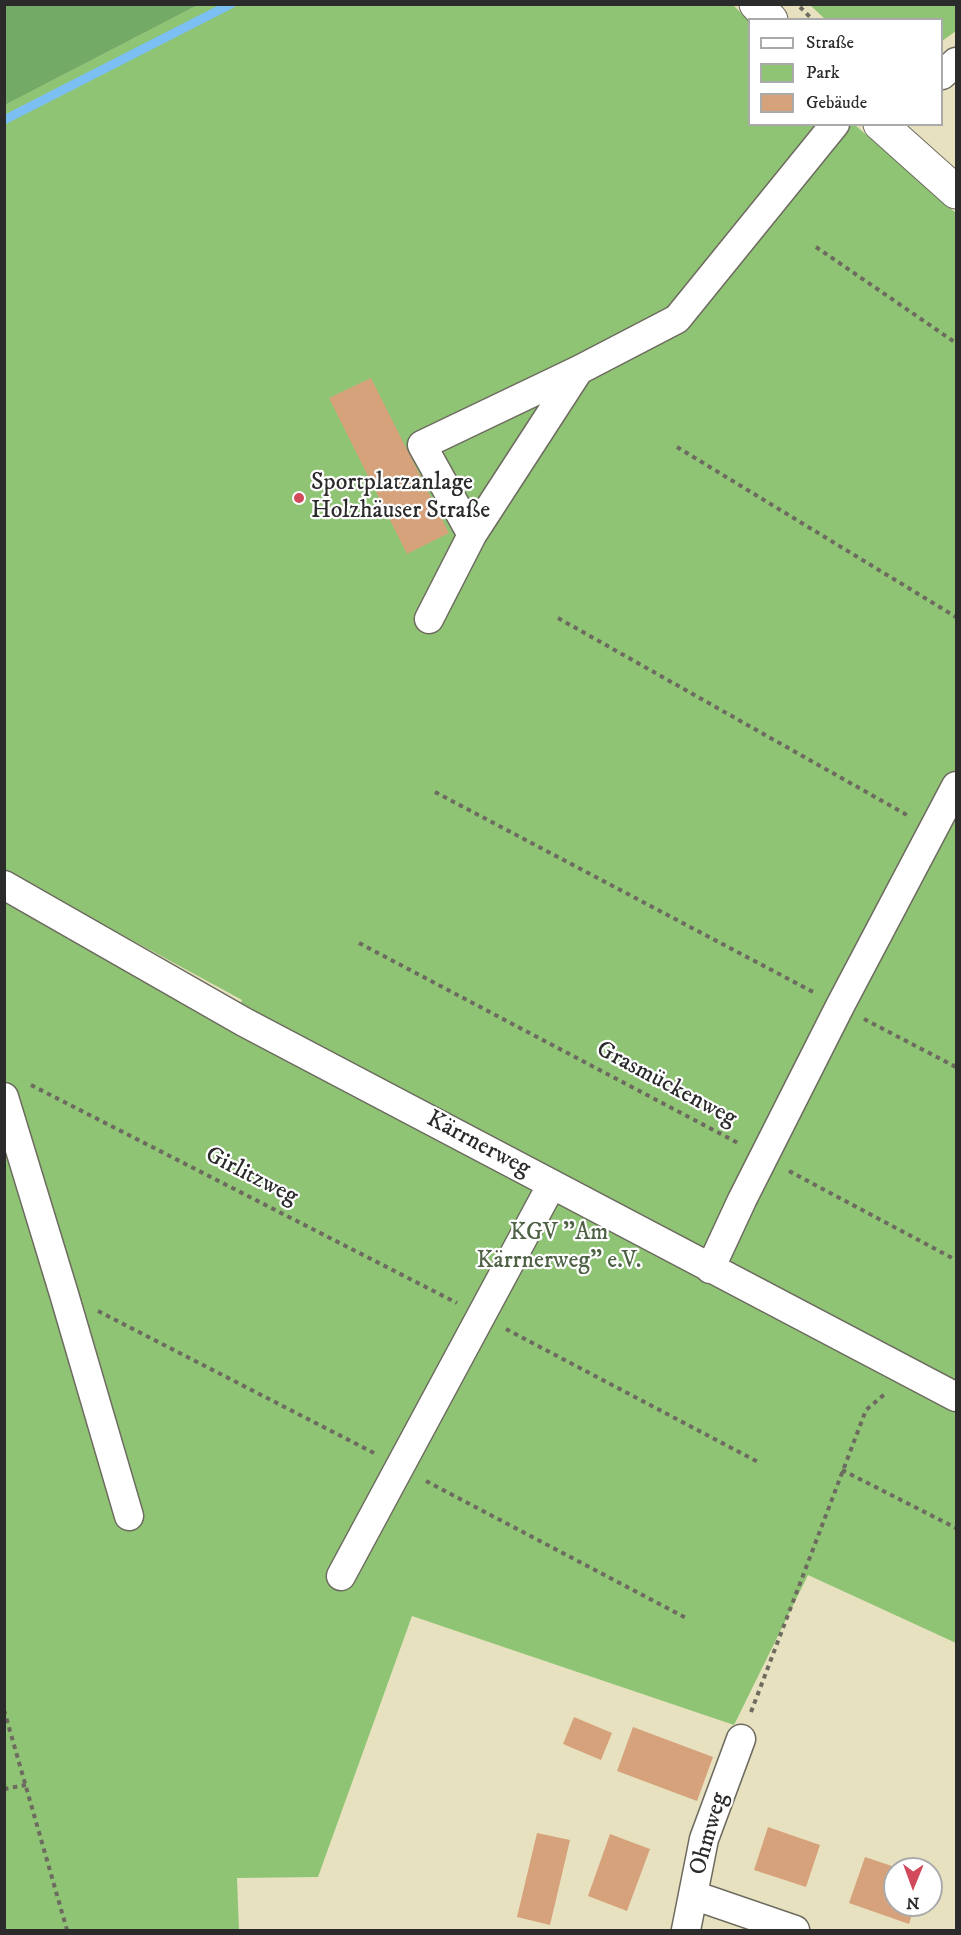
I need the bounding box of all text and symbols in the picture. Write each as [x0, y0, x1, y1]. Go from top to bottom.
legend [748, 18, 943, 126]
text: Straße [806, 32, 854, 54]
text: Park [806, 62, 840, 84]
text: Gebäude [806, 92, 867, 114]
place label: Sportplatzanlage Holzhäuser Straße [311, 470, 490, 526]
marker: Sportplatzanlage Holzhäuser Straße [292, 491, 306, 505]
street label: Grasmückenweg [591, 1036, 741, 1134]
street label: Kärrnerweg [421, 1106, 535, 1184]
street label: Girlitzweg [200, 1141, 302, 1213]
park label: KGV "Am Kärrnerweg" e.V. [477, 1220, 641, 1276]
street label: Ohmweg [685, 1790, 735, 1878]
north arrow [883, 1857, 943, 1917]
text: N [906, 1893, 919, 1913]

